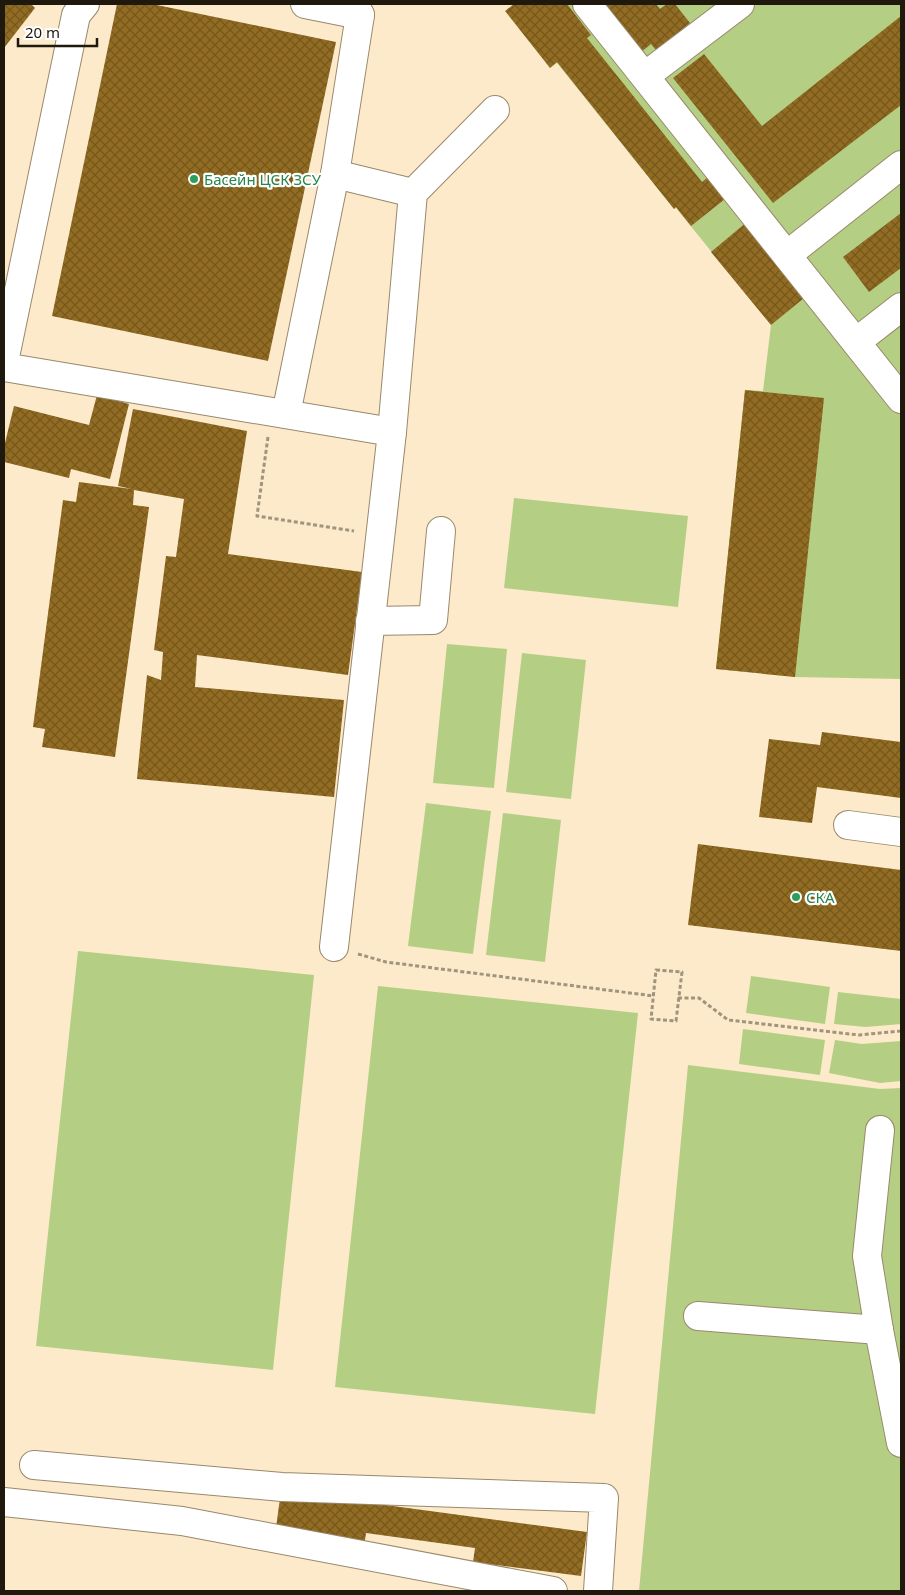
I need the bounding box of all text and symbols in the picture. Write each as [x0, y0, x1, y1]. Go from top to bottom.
scale bar [18, 15, 96, 47]
text: 20 m [25, 22, 60, 42]
place label: Басейн ЦСК ЗСУ [204, 169, 322, 189]
marker: Басейн ЦСК ЗСУ [188, 173, 200, 185]
place label: СКА [806, 887, 835, 907]
marker: СКА [790, 891, 802, 903]

